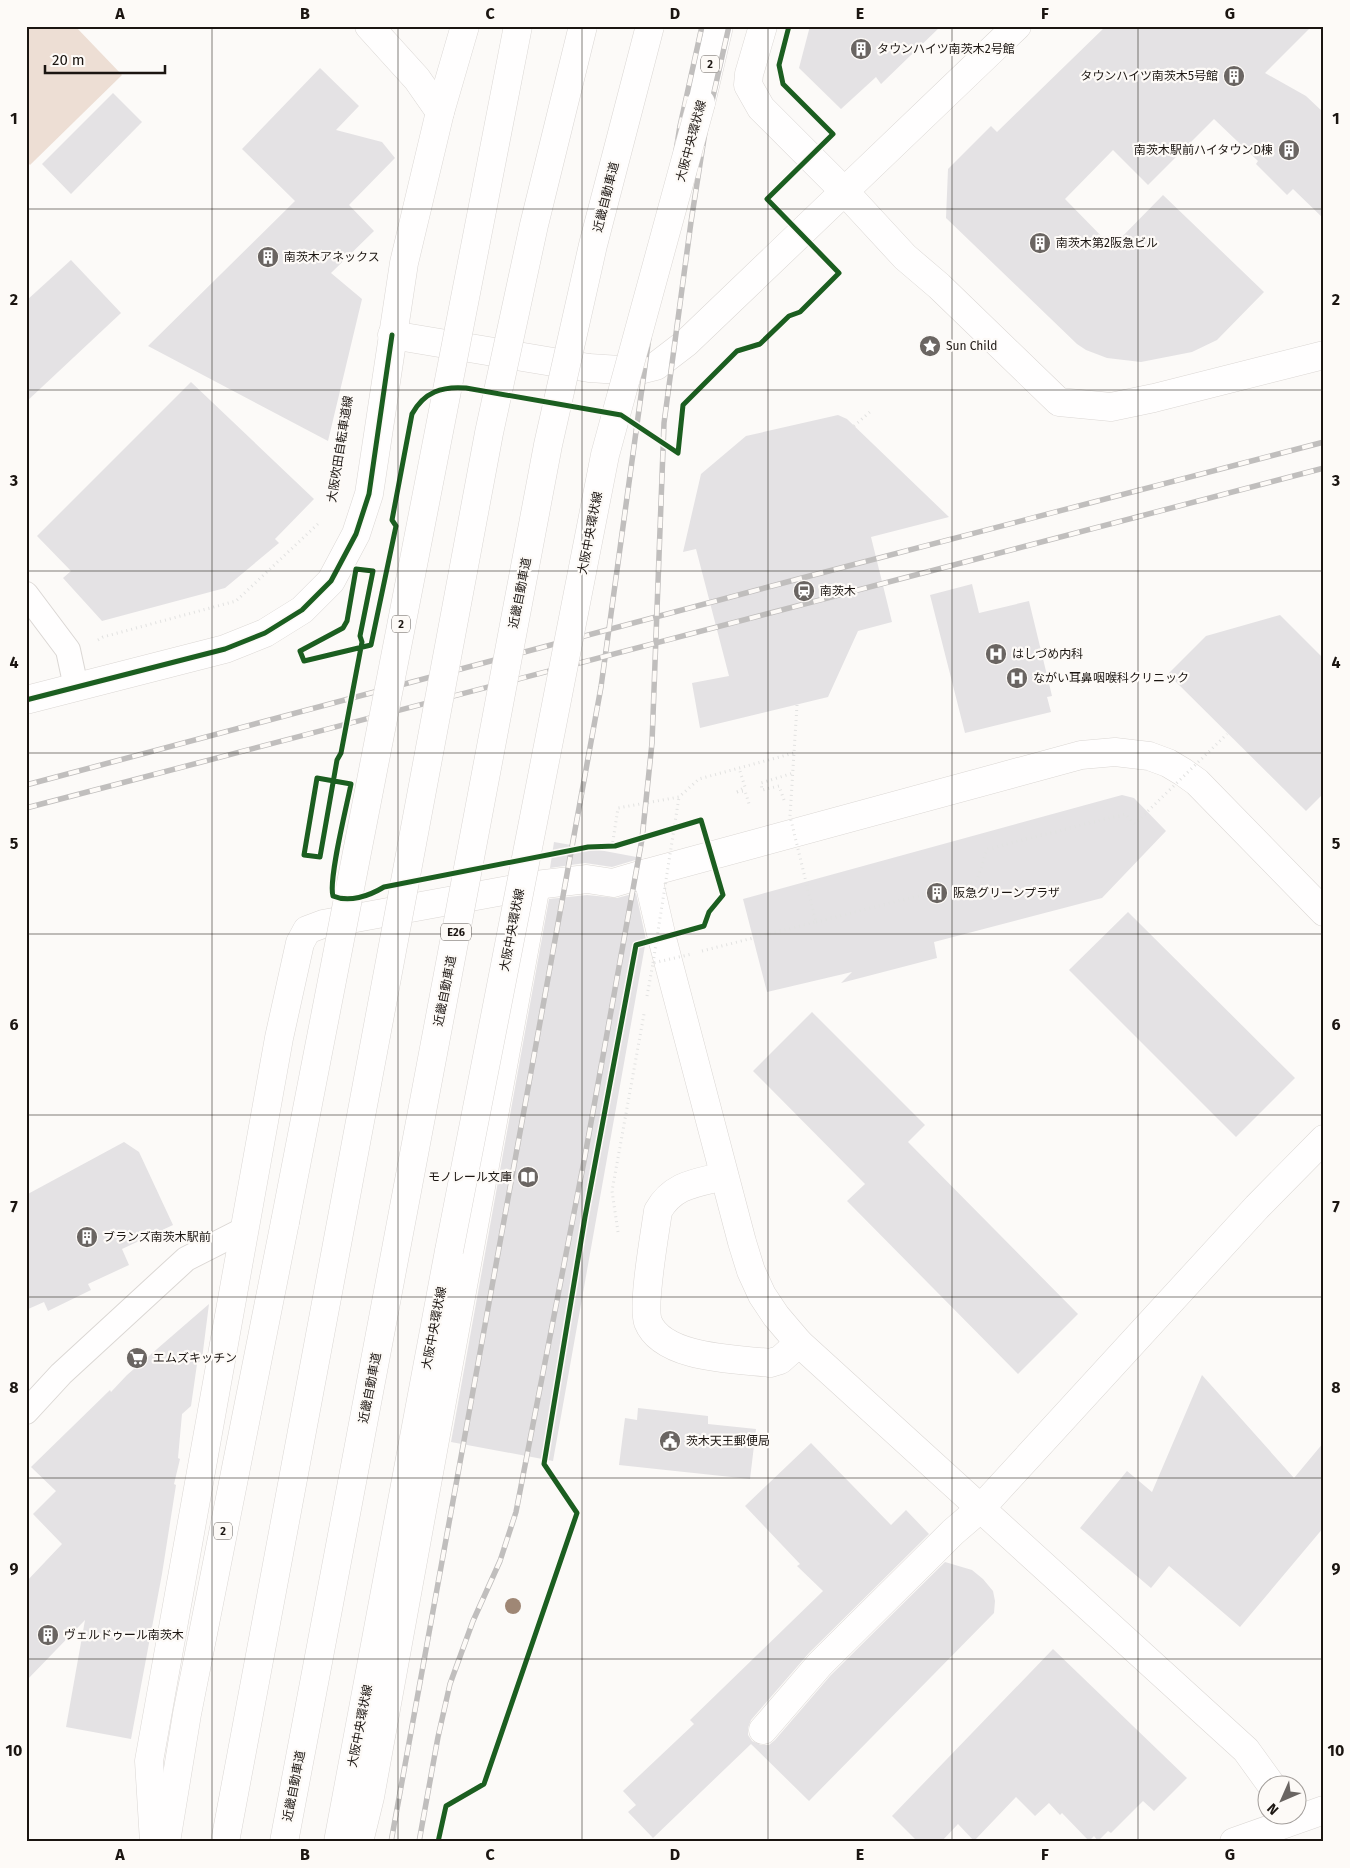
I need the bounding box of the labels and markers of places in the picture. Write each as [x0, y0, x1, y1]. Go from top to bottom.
building icon: タウンハイツ南茨木2号館 [849, 37, 873, 61]
place label: タウンハイツ南茨木2号館 [877, 42, 1015, 56]
building icon: タウンハイツ南茨木5号館 [1222, 64, 1246, 88]
place label: タウンハイツ南茨木5号館 [1080, 69, 1218, 83]
building icon: 南茨木駅前ハイタウンD棟 [1277, 138, 1301, 162]
place label: 南茨木駅前ハイタウンD棟 [1134, 143, 1273, 157]
building icon: 南茨木第2阪急ビル [1028, 231, 1052, 255]
place label: 南茨木第2阪急ビル [1056, 236, 1158, 250]
building icon: 南茨木アネックス [256, 245, 280, 269]
place label: 南茨木アネックス [284, 250, 380, 264]
place icon: Sun Child [918, 334, 942, 358]
place label: Sun Child [946, 339, 997, 353]
station icon: 南茨木 [792, 579, 816, 603]
place label: 南茨木 [820, 584, 856, 598]
hospital icon: はしづめ内科 [984, 642, 1008, 666]
place label: はしづめ内科 [1012, 647, 1083, 661]
hospital icon: ながい耳鼻咽喉科クリニック [1005, 666, 1029, 690]
place label: ながい耳鼻咽喉科クリニック [1033, 671, 1189, 685]
building icon: 阪急グリーンプラザ [925, 881, 949, 905]
place label: 阪急グリーンプラザ [953, 886, 1060, 900]
library icon: モノレール文庫 [516, 1165, 540, 1189]
place label: モノレール文庫 [428, 1170, 512, 1184]
building icon: ブランズ南茨木駅前 [75, 1225, 99, 1249]
place label: ブランズ南茨木駅前 [103, 1230, 211, 1244]
supermarket icon: エムズキッチン [125, 1346, 149, 1370]
place label: エムズキッチン [153, 1351, 237, 1365]
public building icon: 茨木天王郵便局 [658, 1429, 682, 1453]
place label: 茨木天王郵便局 [686, 1434, 770, 1448]
building icon: ヴェルドゥール南茨木 [36, 1623, 60, 1647]
place label: ヴェルドゥール南茨木 [64, 1628, 184, 1642]

